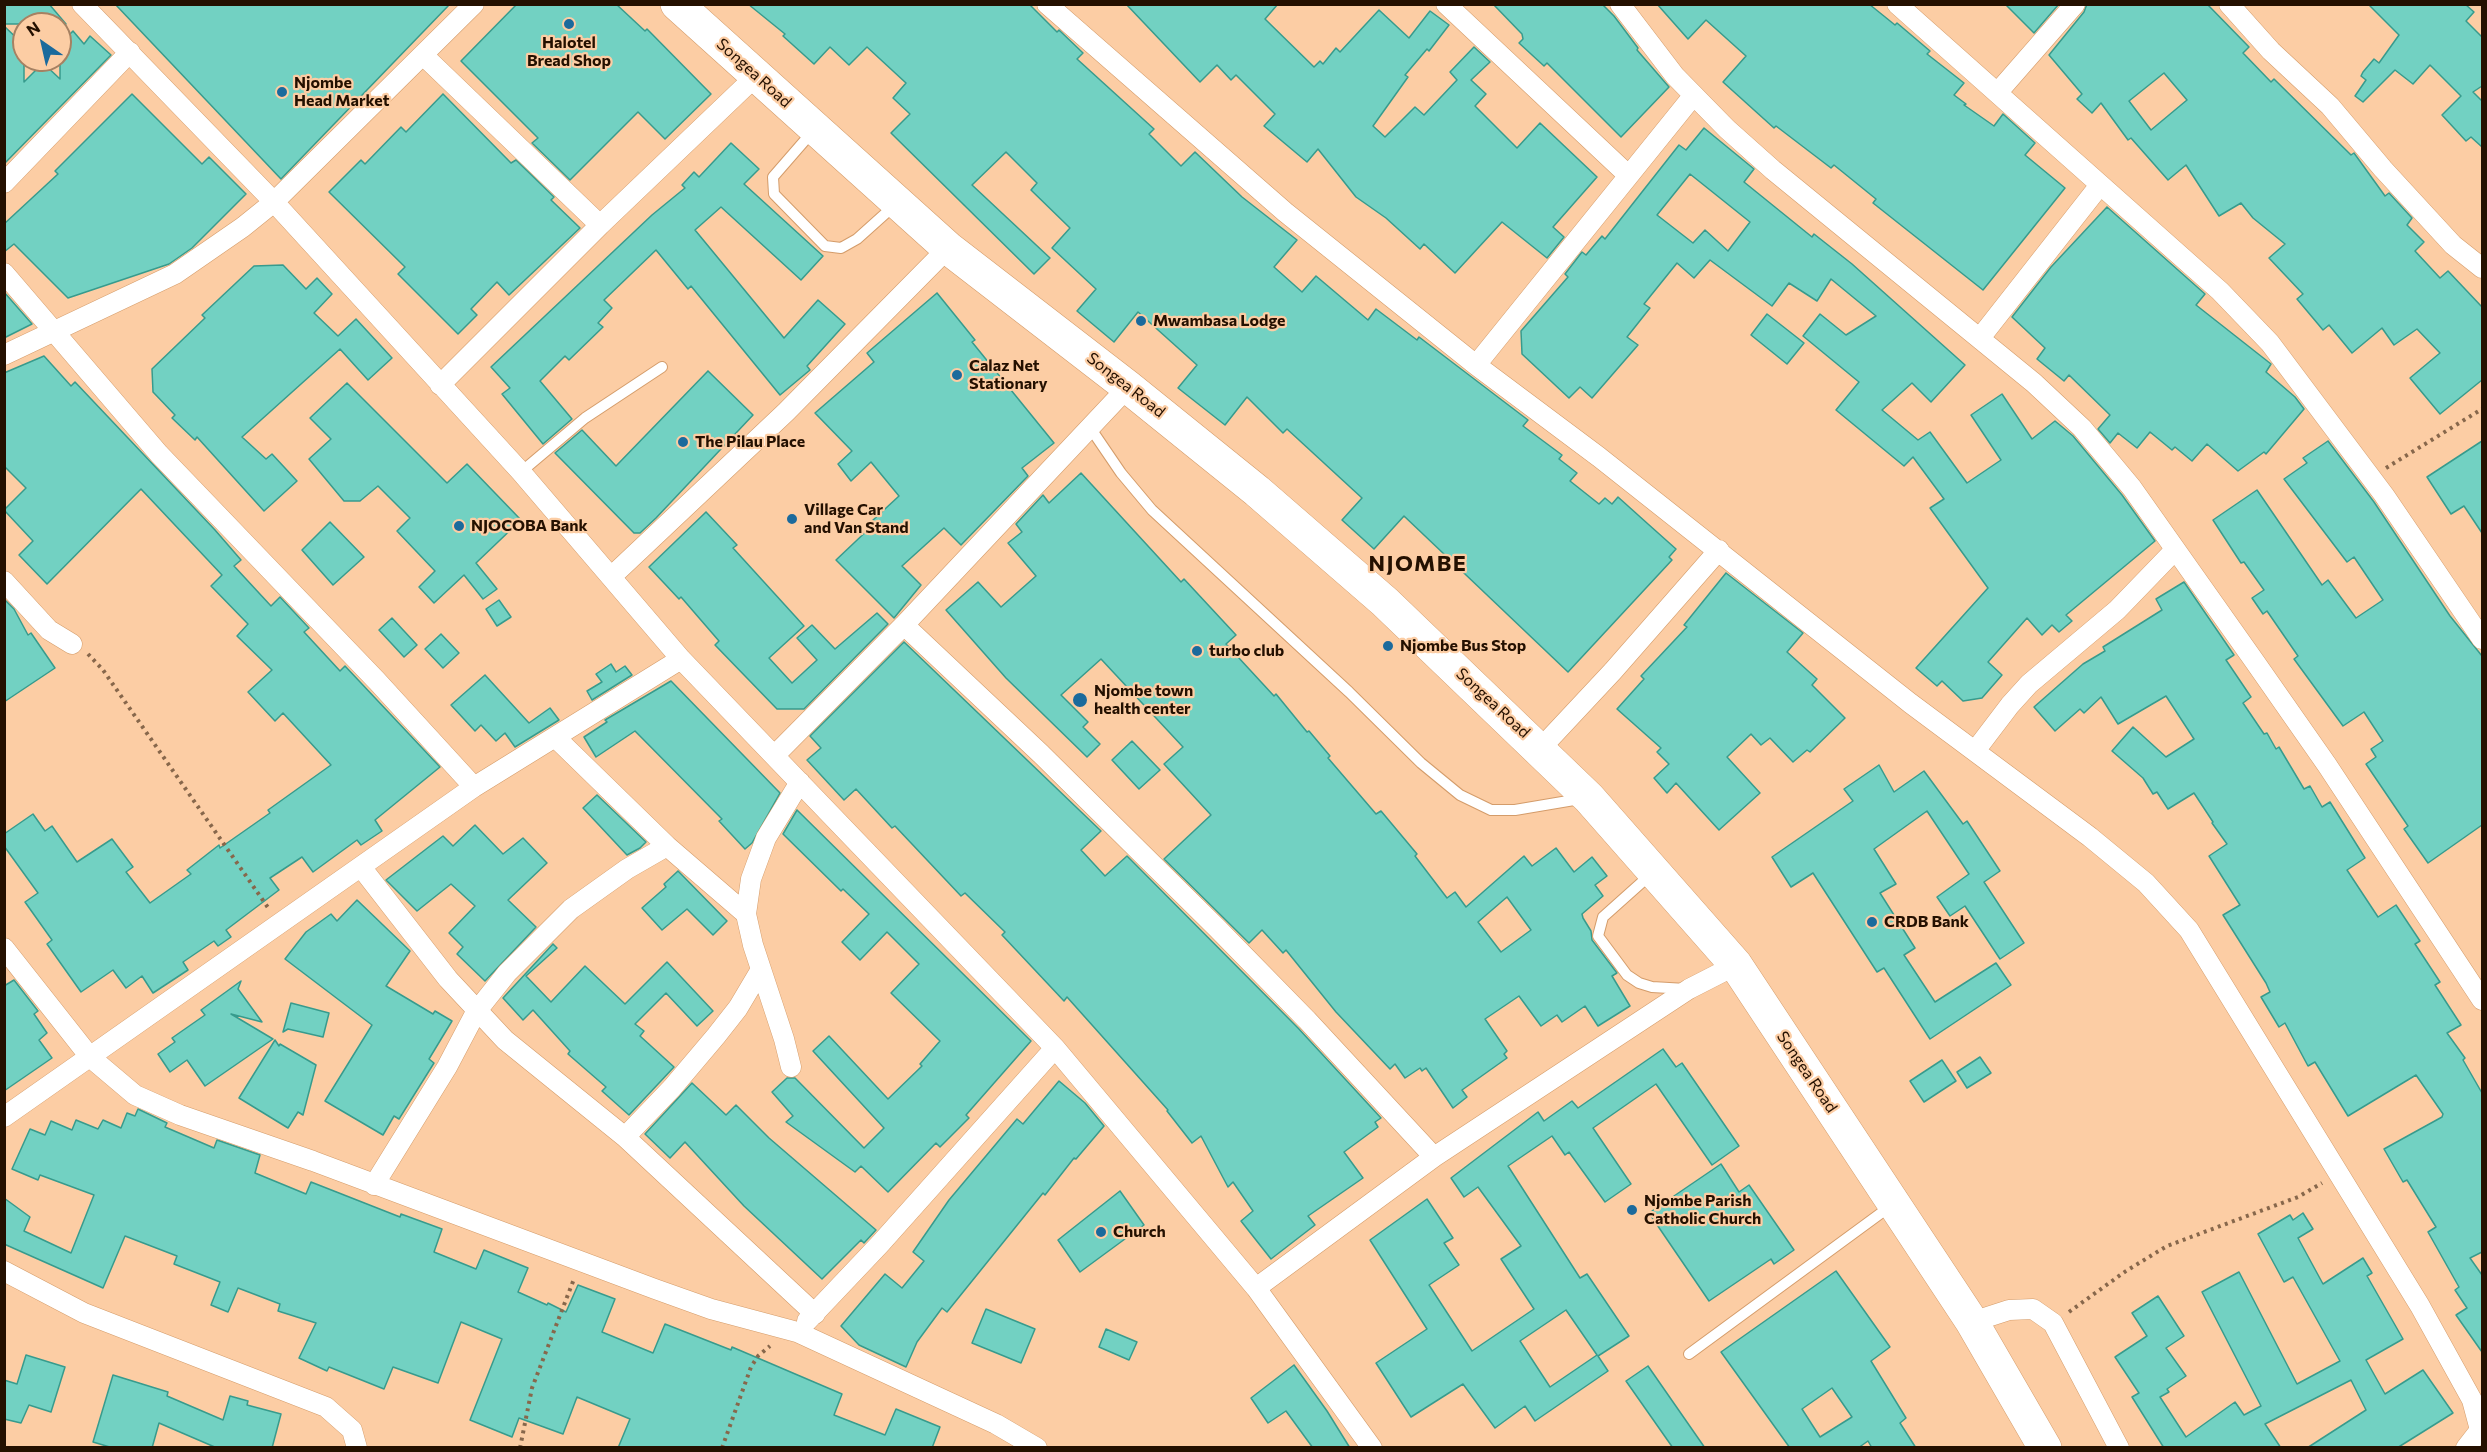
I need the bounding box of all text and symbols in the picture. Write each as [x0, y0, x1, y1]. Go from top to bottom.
north arrow [12, 12, 72, 72]
text: N [22, 17, 43, 40]
marker: Halotel Bread Shop [562, 17, 576, 31]
place label: Halotel Bread Shop [527, 33, 611, 71]
street label: Songea Road [713, 34, 795, 112]
place label: Njombe Head Market [294, 73, 389, 111]
marker: Njombe Head Market [275, 85, 289, 99]
place label: Mwambasa Lodge [1153, 311, 1285, 331]
marker: Mwambasa Lodge [1134, 314, 1148, 328]
street label: Songea Road [1083, 349, 1169, 421]
place label: Calaz Net Stationary [969, 356, 1047, 394]
marker: Calaz Net Stationary [950, 368, 964, 382]
place label: The Pilau Place [695, 432, 805, 452]
marker: The Pilau Place [676, 435, 690, 449]
place label: Village Car and Van Stand [804, 500, 909, 538]
marker: Village Car and Van Stand [785, 512, 799, 526]
place label: NJOCOBA Bank [471, 516, 588, 536]
marker: NJOCOBA Bank [452, 519, 466, 533]
district label: NJOMBE [1369, 551, 1467, 577]
place label: Njombe Bus Stop [1400, 636, 1526, 656]
marker: Njombe Bus Stop [1381, 639, 1395, 653]
place label: turbo club [1209, 641, 1284, 661]
marker: turbo club [1190, 644, 1204, 658]
street label: Songea Road [1452, 664, 1534, 742]
place label: Njombe town health center [1094, 681, 1193, 719]
marker: Njombe town health center [1071, 691, 1089, 709]
place label: CRDB Bank [1884, 912, 1969, 932]
marker: CRDB Bank [1865, 915, 1879, 929]
street label: Songea Road [1773, 1028, 1841, 1116]
place label: Njombe Parish Catholic Church [1644, 1191, 1761, 1229]
marker: Njombe Parish Catholic Church [1625, 1203, 1639, 1217]
place label: Church [1113, 1222, 1166, 1242]
marker: Church [1094, 1225, 1108, 1239]

